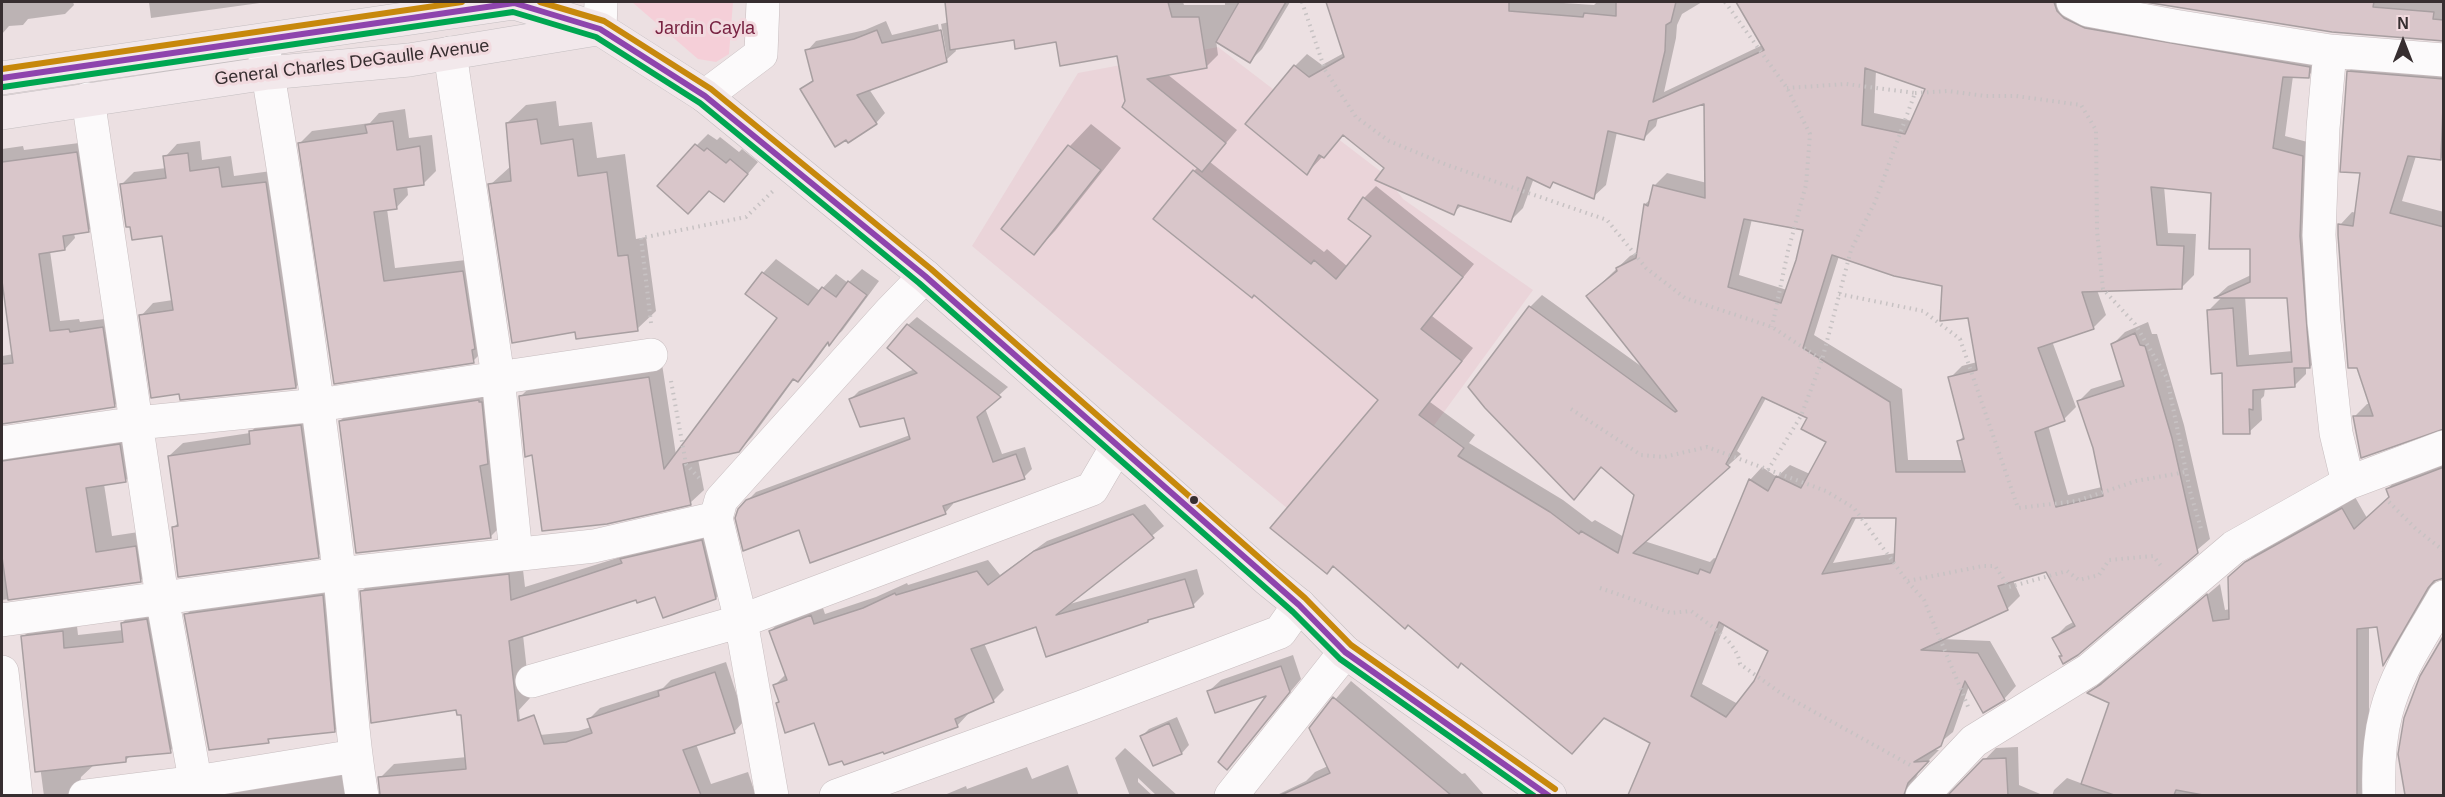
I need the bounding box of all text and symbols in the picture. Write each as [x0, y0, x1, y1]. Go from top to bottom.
north arrow [2373, 12, 2433, 72]
text: N [2397, 15, 2409, 32]
park label: Jardin Cayla [655, 18, 755, 40]
street label: General Charles DeGaulle Avenue [213, 35, 491, 91]
unlabelled marker [1188, 494, 1200, 506]

